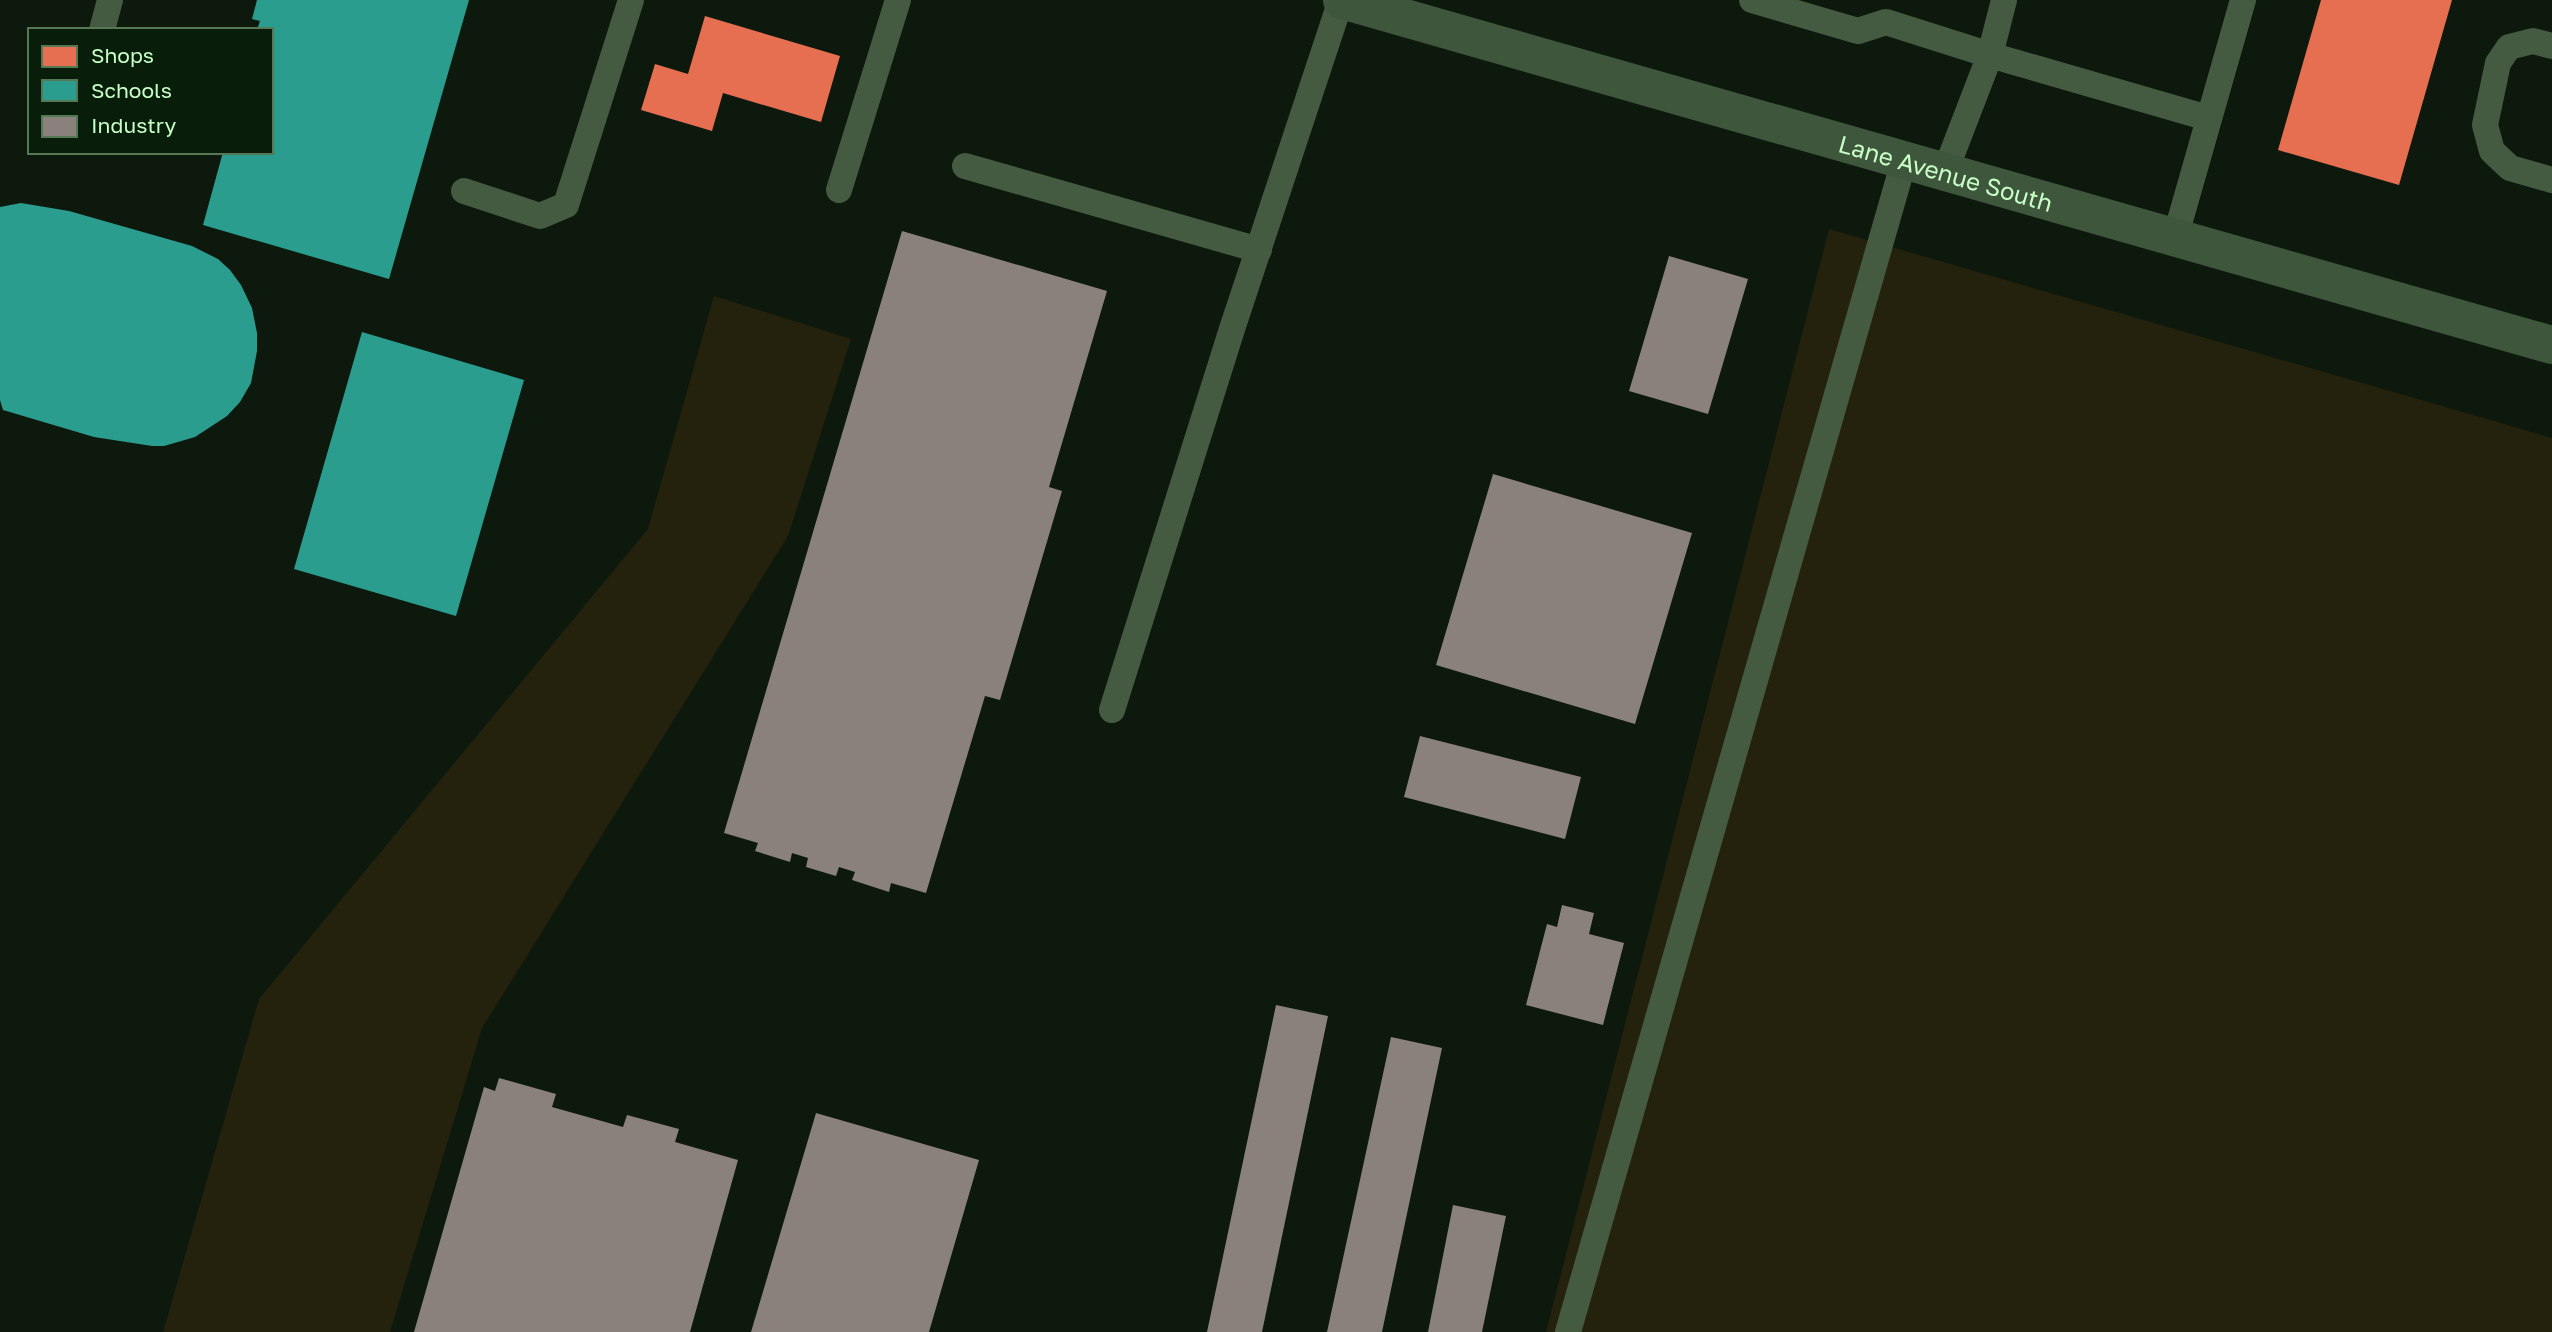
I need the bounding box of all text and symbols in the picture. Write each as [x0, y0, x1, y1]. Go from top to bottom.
legend [28, 28, 273, 154]
text: Shops [91, 42, 154, 68]
text: Schools [91, 77, 172, 103]
text: Industry [91, 112, 176, 138]
street label: Lane Avenue South [1835, 128, 2056, 217]

